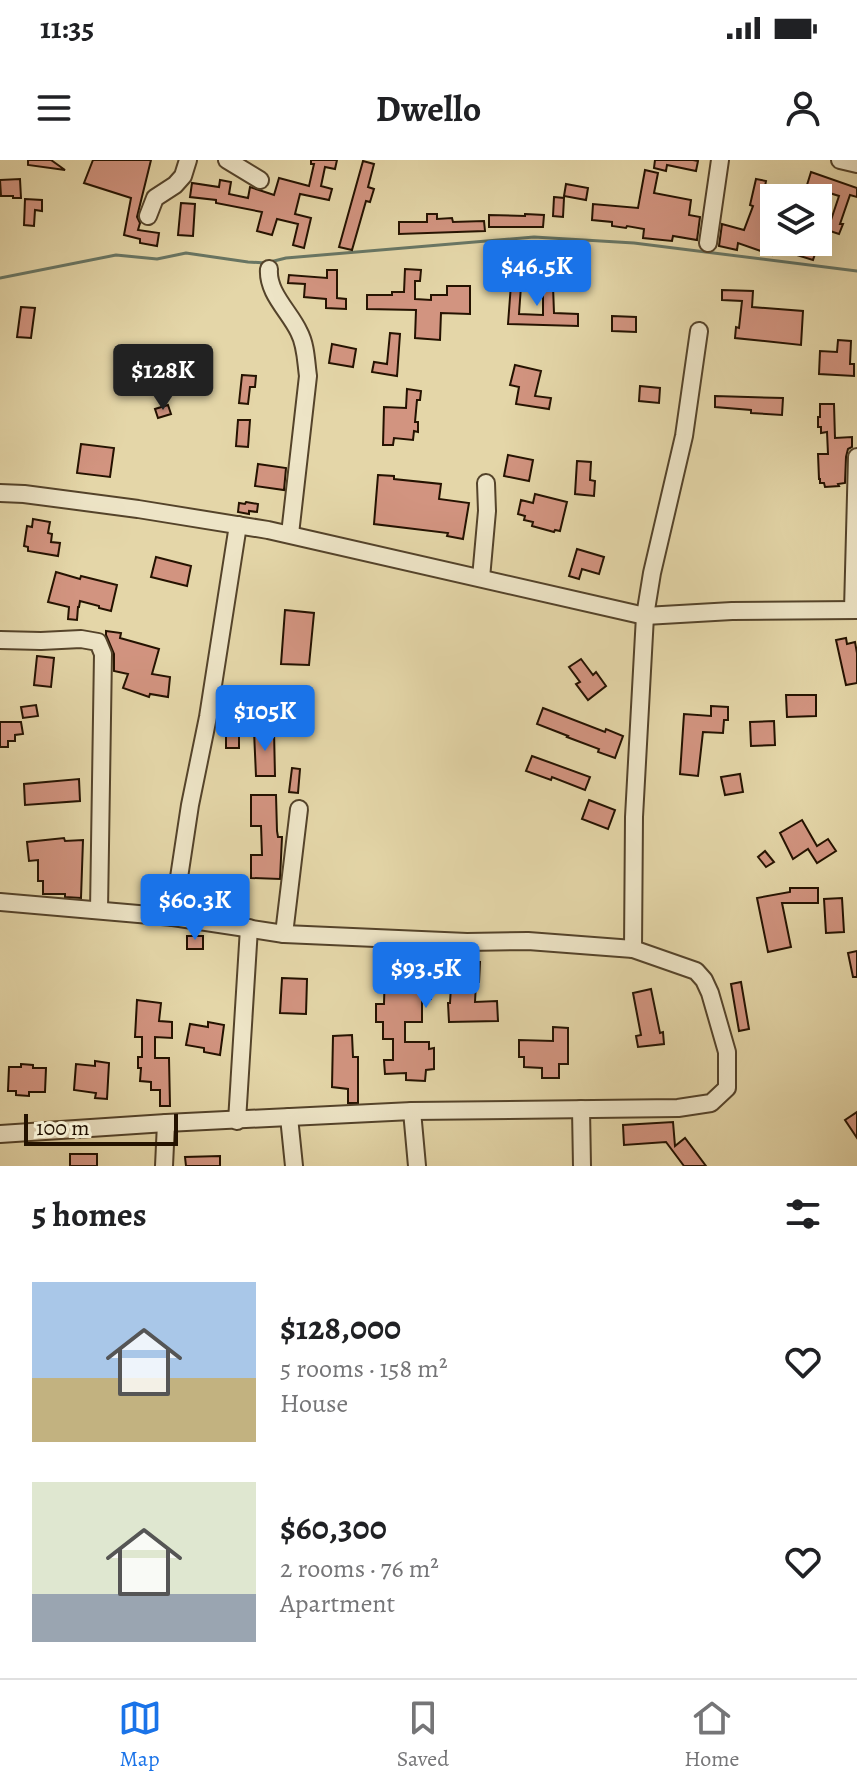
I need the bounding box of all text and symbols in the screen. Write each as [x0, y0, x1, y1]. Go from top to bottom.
text: 11:35 [40, 8, 94, 48]
text: Dwello [376, 84, 481, 133]
icon: menu [32, 86, 76, 130]
icon: person [781, 86, 825, 130]
map controls [760, 184, 832, 256]
button: layers [760, 184, 832, 256]
pin: $46.5K [472, 240, 602, 308]
text: $46.5K [501, 248, 573, 283]
pin: $128K [107, 344, 219, 412]
text: $128K [131, 352, 195, 387]
pin: $105K [209, 685, 321, 753]
text: $105K [234, 693, 296, 728]
pin: $60.3K [130, 874, 260, 942]
text: $60.3K [159, 882, 231, 917]
pin: $93.5K [361, 942, 491, 1010]
text: $93.5K [391, 950, 461, 985]
scale bar [24, 1110, 178, 1146]
text: 100 m [36, 1113, 90, 1143]
text: 5 homes [32, 1191, 147, 1238]
icon: filters [781, 1192, 825, 1236]
text: $128,000 [280, 1304, 401, 1351]
icon: home [96, 1314, 192, 1410]
icon: heart [781, 1340, 825, 1384]
text: 5 rooms · 158 m² [280, 1351, 447, 1386]
text: House [280, 1386, 348, 1421]
text: $60,300 [280, 1504, 387, 1551]
icon: home [96, 1514, 192, 1610]
icon: heart [781, 1540, 825, 1584]
text: 2 rooms · 76 m² [280, 1551, 439, 1586]
text: Apartment [280, 1586, 395, 1621]
tab: Map [118, 1696, 162, 1774]
tab: Saved [397, 1696, 449, 1774]
tab: Home [684, 1696, 739, 1774]

